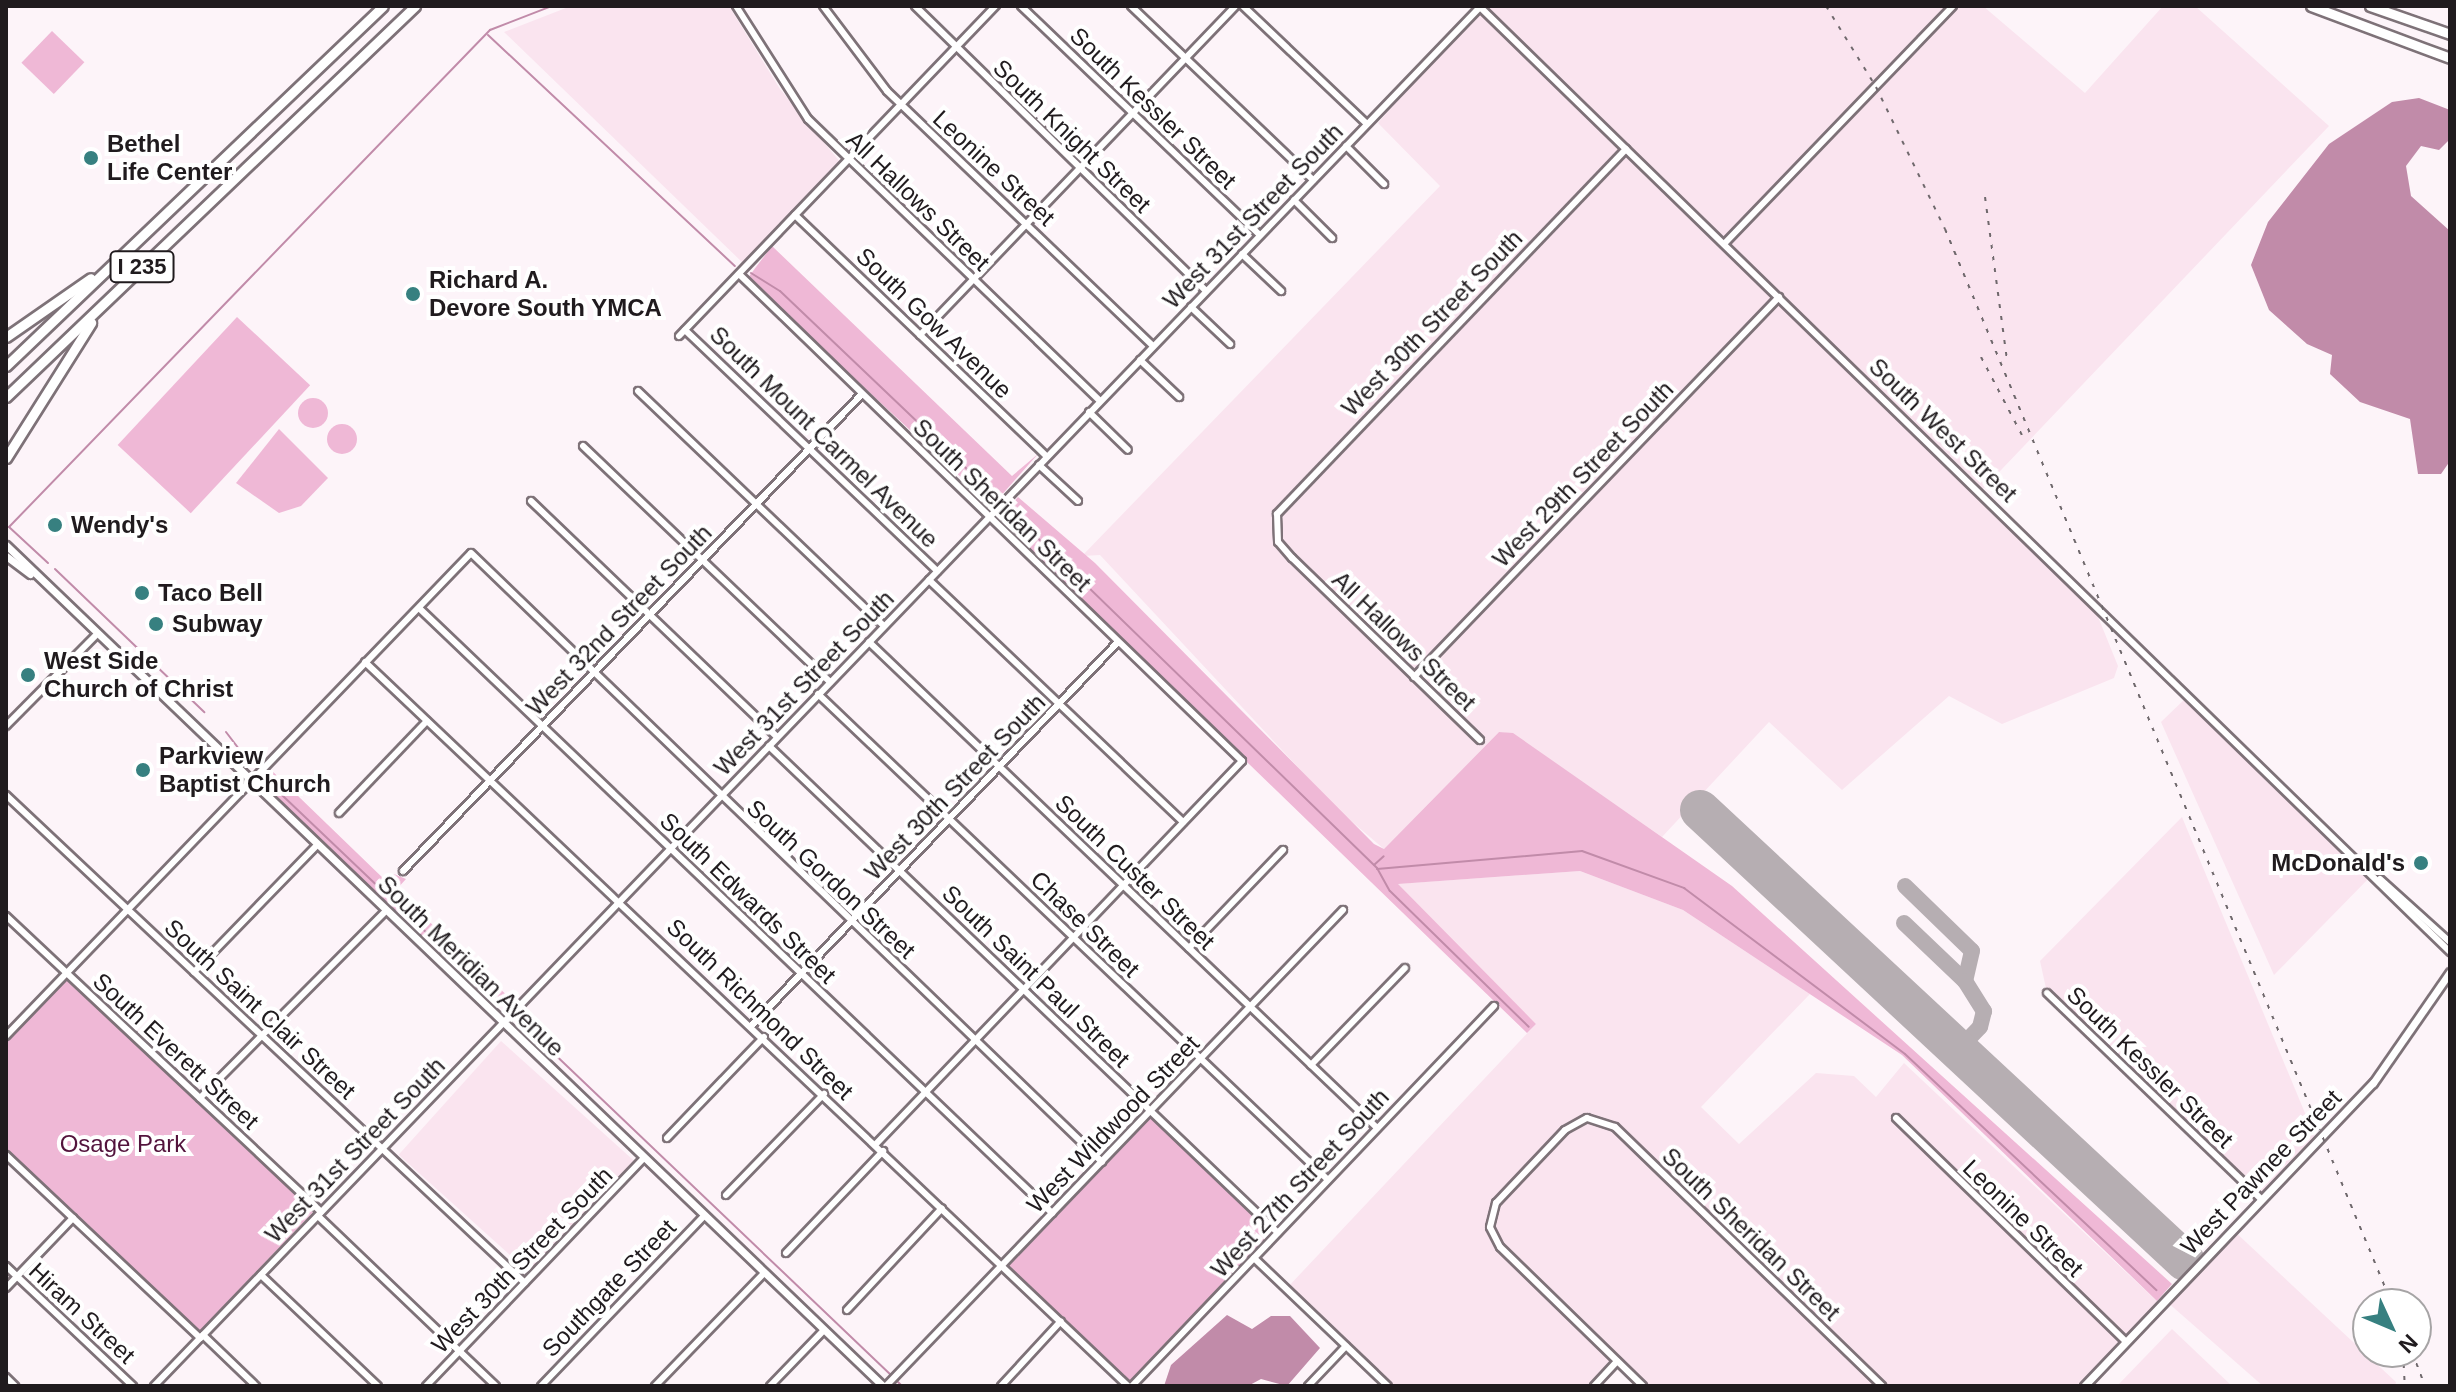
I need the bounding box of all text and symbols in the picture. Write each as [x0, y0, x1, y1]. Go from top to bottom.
street label: South Kessler Street [1064, 21, 1242, 195]
street label: South Knight Street [987, 53, 1157, 219]
street label: Leonine Street [927, 104, 1061, 232]
street label: West 31st Street South [1157, 117, 1349, 315]
street label: All Hallows Street [840, 125, 996, 277]
place label: Bethel Life Center [107, 130, 232, 186]
marker: Bethel Life Center [82, 149, 100, 167]
street label: West 30th Street South [1336, 224, 1528, 422]
street label: South Gow Avenue [850, 241, 1018, 405]
road number: I 235 [108, 249, 176, 285]
place label: Richard A. Devore South YMCA [429, 266, 662, 322]
marker: Richard A. Devore South YMCA [404, 285, 422, 303]
street label: South Mount Carmel Avenue [703, 320, 945, 554]
street label: South West Street [1863, 352, 2023, 508]
street label: West 29th Street South [1487, 375, 1679, 573]
street label: South Sheridan Street [907, 413, 1097, 597]
place label: Wendy's [71, 511, 168, 539]
marker: Wendy's [46, 516, 64, 534]
street label: West 32nd Street South [520, 519, 718, 721]
street label: All Hallows Street [1326, 565, 1482, 717]
place label: Taco Bell [158, 579, 263, 607]
marker: Taco Bell [133, 584, 151, 602]
street label: West 31st Street South [708, 584, 900, 782]
place label: Subway [172, 610, 263, 638]
marker: Subway [147, 615, 165, 633]
place label: West Side Church of Christ [44, 647, 233, 703]
marker: West Side Church of Christ [19, 666, 37, 684]
street label: West 30th Street South [859, 688, 1051, 886]
place label: Parkview Baptist Church [159, 742, 331, 798]
marker: Parkview Baptist Church [134, 761, 152, 779]
street label: South Custer Street [1049, 788, 1221, 956]
street label: South Gordon Street [741, 793, 921, 965]
street label: South Edwards Street [654, 807, 842, 989]
place label: McDonald's [2271, 849, 2405, 877]
marker: McDonald's [2412, 854, 2430, 872]
street label: Chase Street [1025, 865, 1145, 983]
street label: South Meridian Avenue [371, 869, 571, 1063]
street label: South Saint Paul Street [936, 879, 1136, 1073]
street label: South Richmond Street [661, 912, 859, 1106]
street label: South Saint Clair Street [158, 913, 362, 1105]
street label: South Everett Street [87, 967, 265, 1135]
street label: South Kessler Street [2061, 980, 2239, 1154]
street label: West Wildwood Street [1021, 1029, 1205, 1219]
street label: West 31st Street South [259, 1051, 451, 1249]
street label: West 27th Street South [1205, 1083, 1395, 1283]
street label: West Pawnee Street [2175, 1083, 2347, 1261]
park label: Osage Park [60, 1130, 186, 1158]
street label: South Sheridan Street [1656, 1142, 1846, 1326]
street label: Leonine Street [1957, 1153, 2089, 1283]
street label: West 30th Street South [426, 1161, 618, 1359]
street label: Southgate Street [536, 1213, 682, 1363]
street label: Hiram Street [23, 1257, 141, 1369]
north arrow [2352, 1288, 2432, 1368]
text: N [2394, 1329, 2423, 1358]

